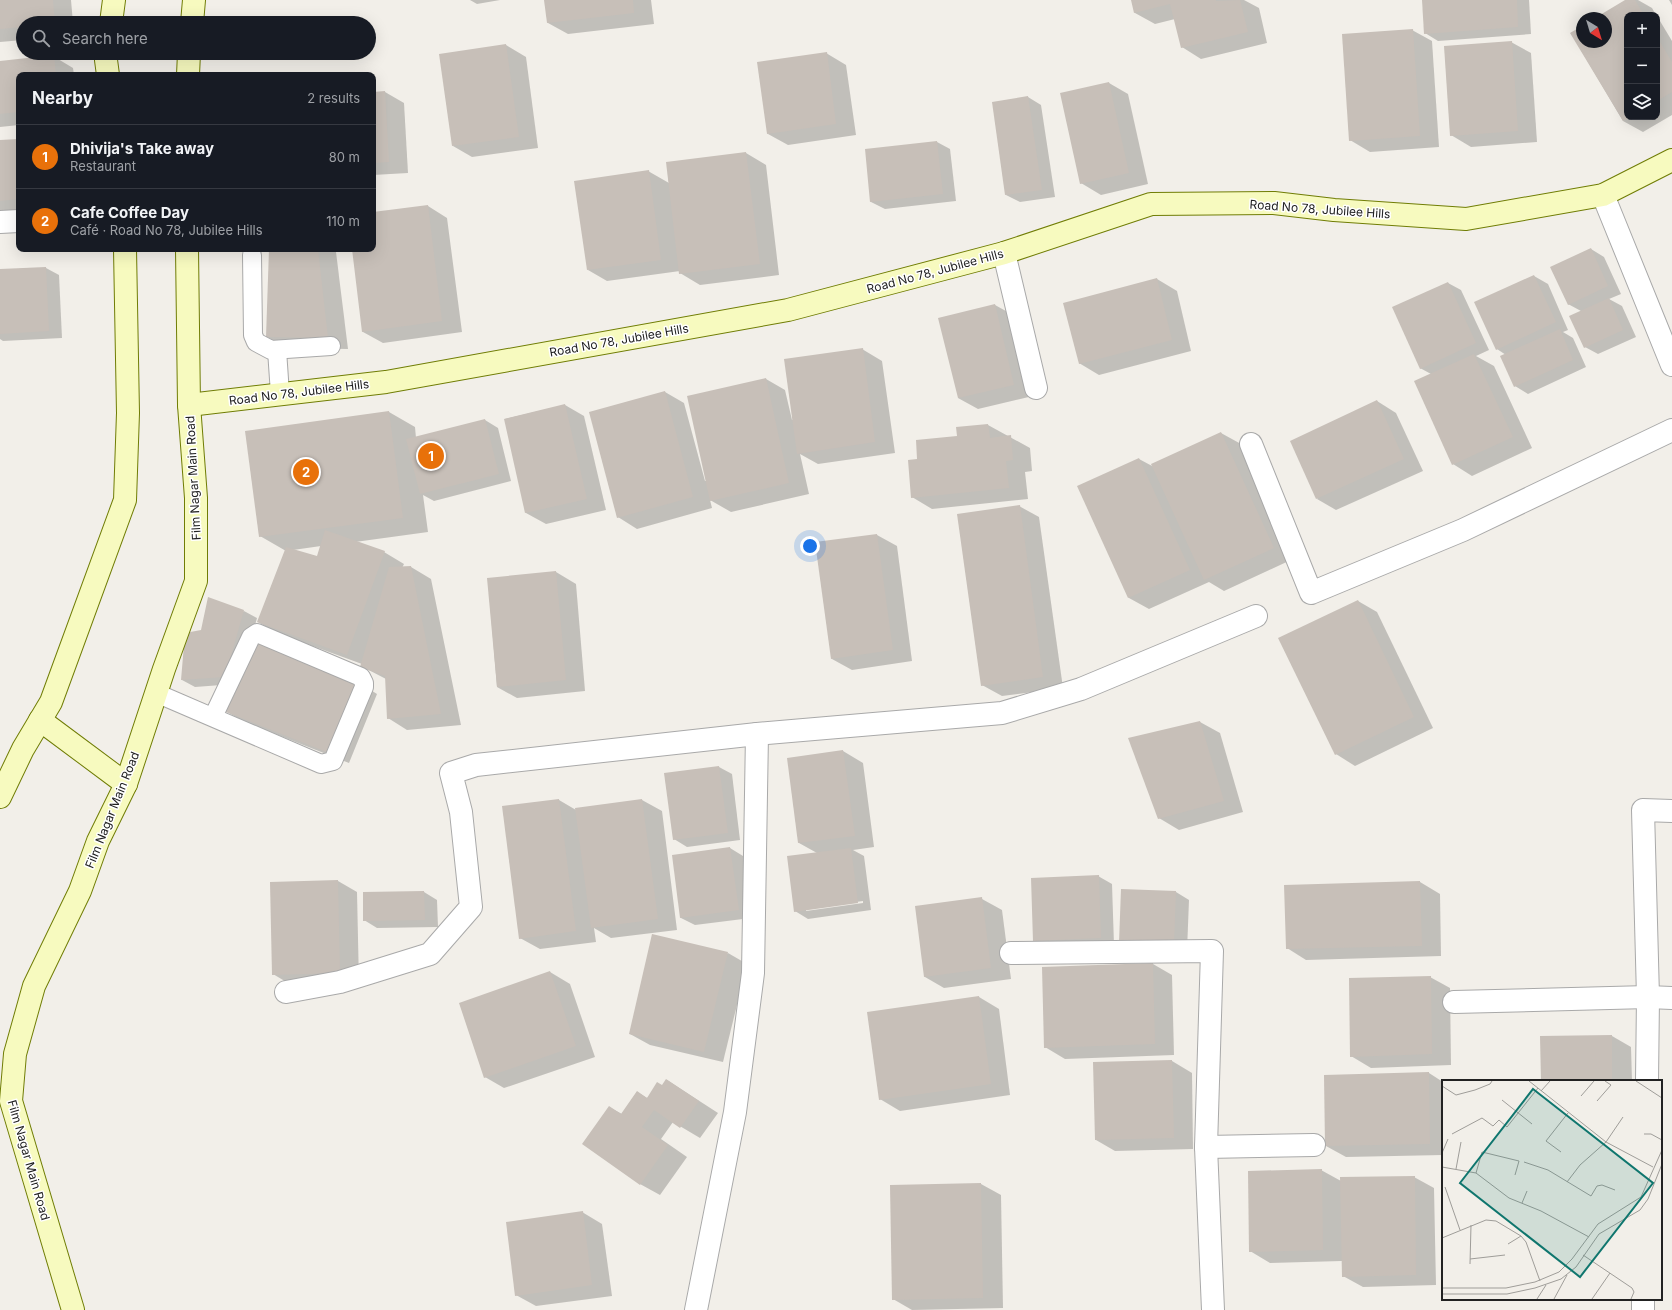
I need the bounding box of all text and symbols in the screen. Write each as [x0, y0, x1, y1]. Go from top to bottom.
north arrow [1576, 12, 1612, 48]
map controls [1624, 12, 1660, 120]
button: + [1624, 12, 1660, 48]
search box [16, 16, 376, 60]
icon: search [30, 27, 52, 49]
text: Search here [62, 29, 148, 48]
button: − [1624, 48, 1660, 84]
button: layers [1624, 84, 1660, 120]
text: Nearby [32, 88, 93, 108]
text: 2 results [307, 90, 360, 106]
text: Dhivija's Take away [70, 139, 214, 158]
text: 1 [42, 149, 48, 165]
text: 80 m [329, 149, 360, 165]
text: Restaurant [70, 158, 136, 174]
street label: Road No 78, Jubilee Hills [1249, 197, 1391, 221]
text: Cafe Coffee Day [70, 203, 189, 222]
text: 2 [41, 213, 49, 229]
text: 110 m [326, 213, 360, 229]
text: Café · Road No 78, Jubilee Hills [70, 222, 263, 238]
street label: Road No 78, Jubilee Hills [865, 246, 1005, 296]
street label: Road No 78, Jubilee Hills [548, 320, 690, 360]
street label: Road No 78, Jubilee Hills [228, 376, 370, 408]
street label: Film Nagar Main Road [182, 415, 204, 541]
pin: 1 [418, 441, 444, 471]
pin: 2 [293, 457, 319, 487]
your location [800, 536, 820, 556]
street label: Film Nagar Main Road [82, 749, 142, 871]
inset map [1442, 1080, 1662, 1300]
street label: Film Nagar Main Road [5, 1098, 53, 1222]

